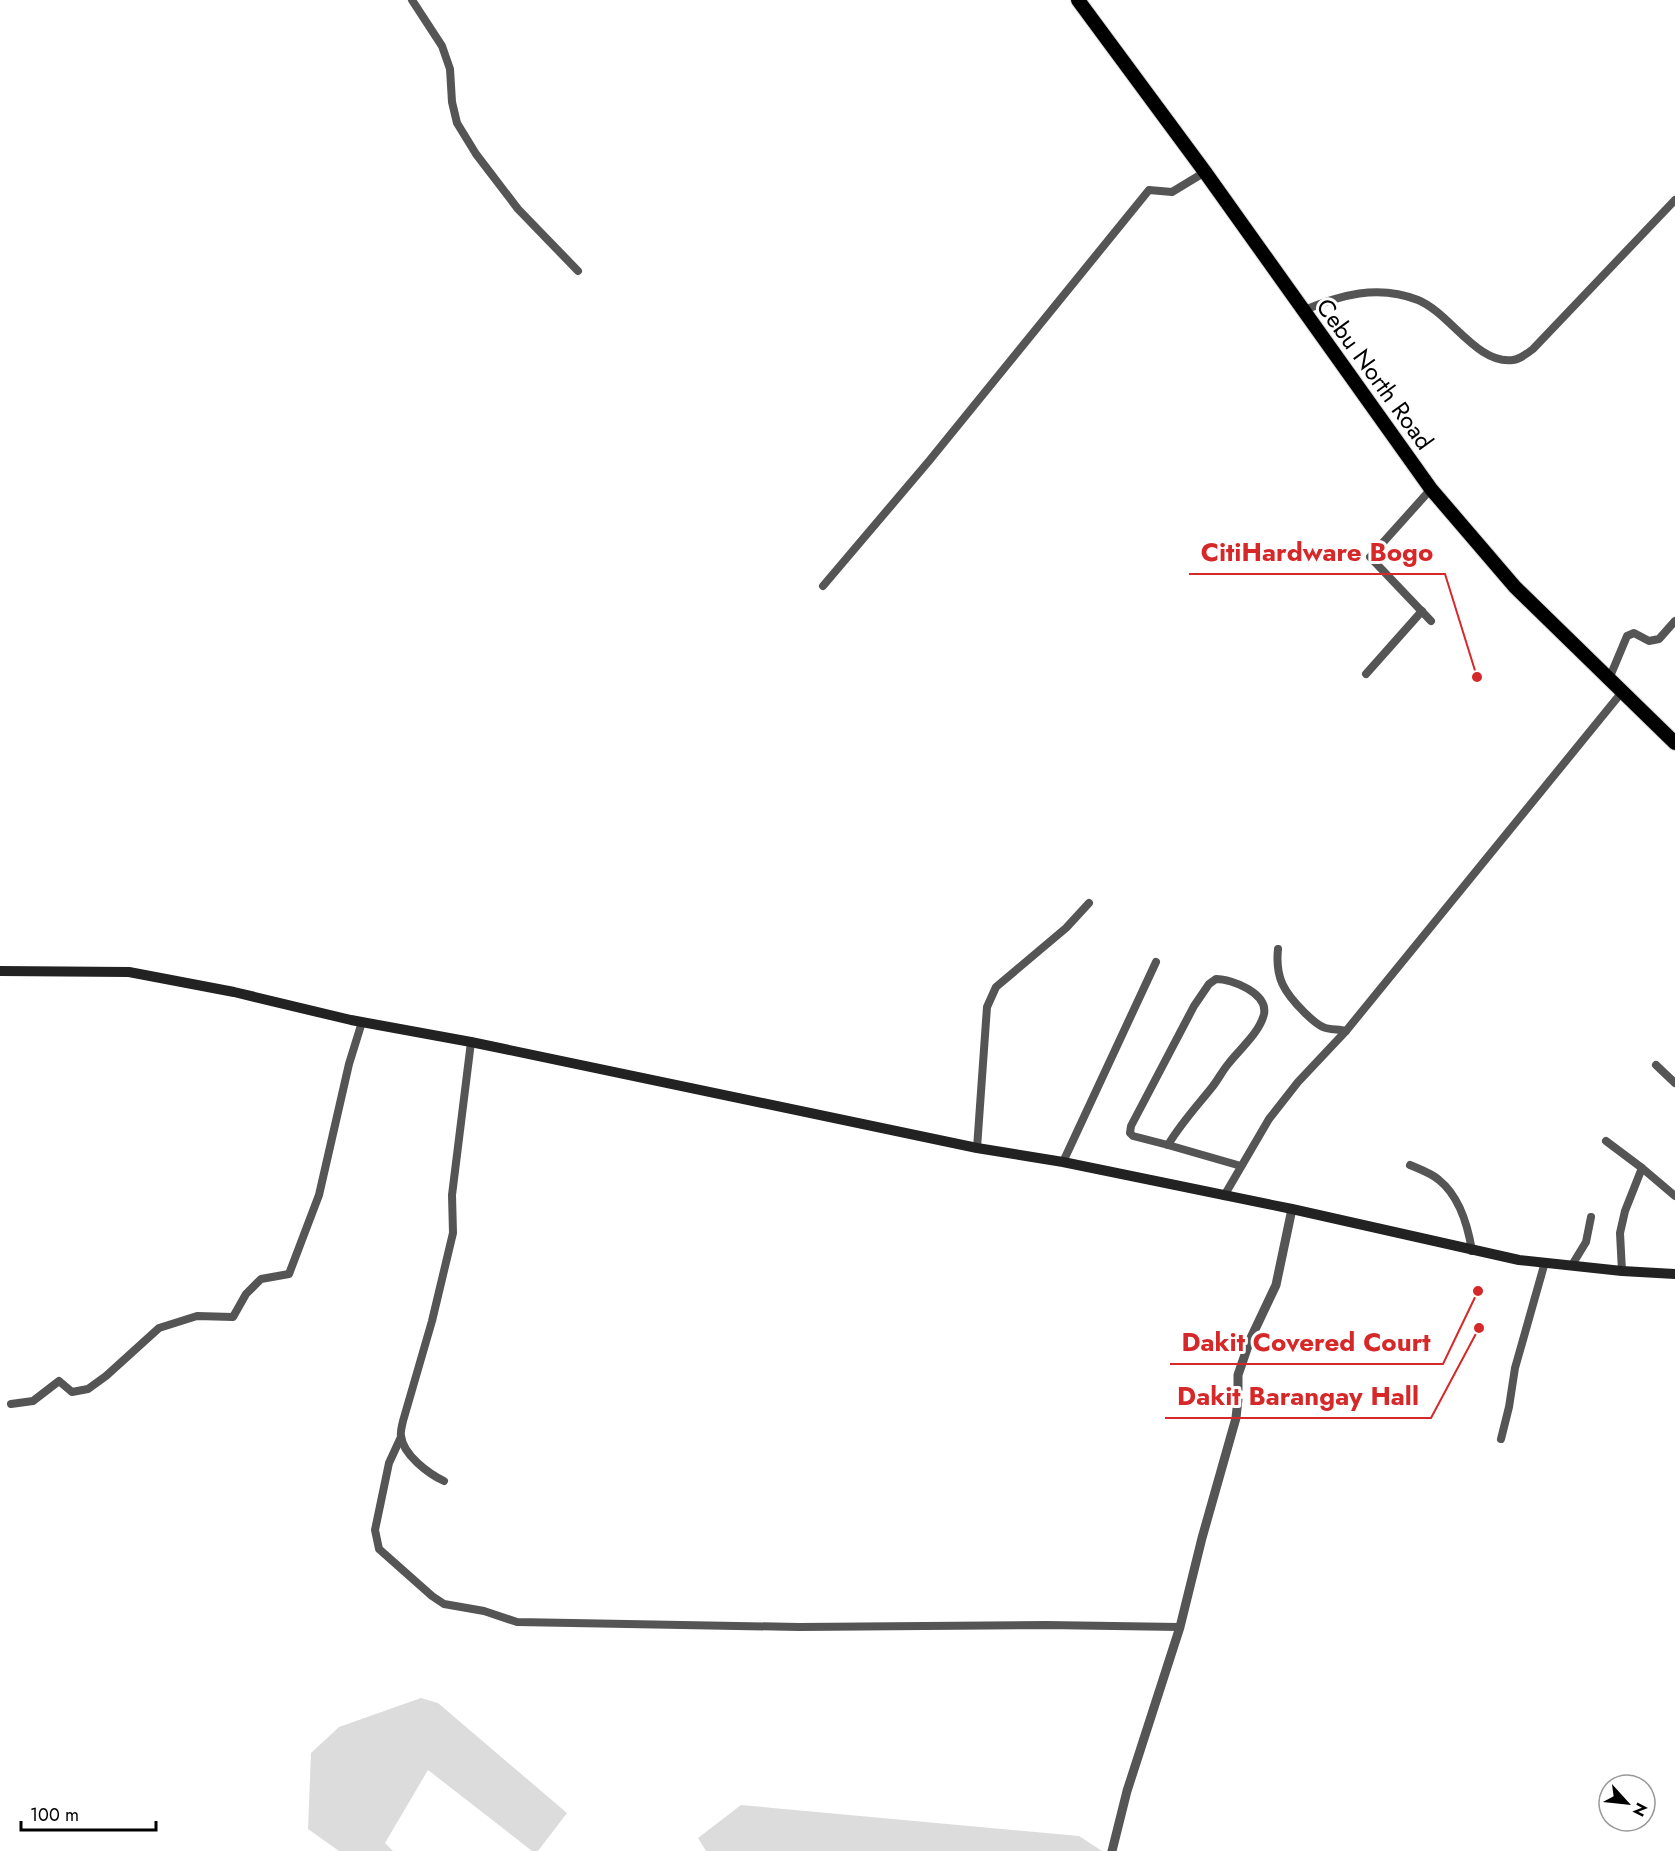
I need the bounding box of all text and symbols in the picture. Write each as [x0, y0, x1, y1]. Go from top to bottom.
street label: Cebu North Road [1308, 291, 1442, 457]
callout: CitiHardware Bogo [1189, 530, 1445, 574]
text: CitiHardware Bogo [1201, 533, 1433, 571]
callout: Dakit Covered Court [1170, 1320, 1443, 1364]
text: Dakit Covered Court [1181, 1323, 1431, 1361]
callout: Dakit Barangay Hall [1165, 1374, 1431, 1418]
text: Dakit Barangay Hall [1177, 1377, 1419, 1415]
north arrow [1597, 1773, 1657, 1833]
scale bar [21, 1794, 156, 1832]
text: N [1627, 1799, 1653, 1820]
text: 100 m [30, 1802, 79, 1828]

